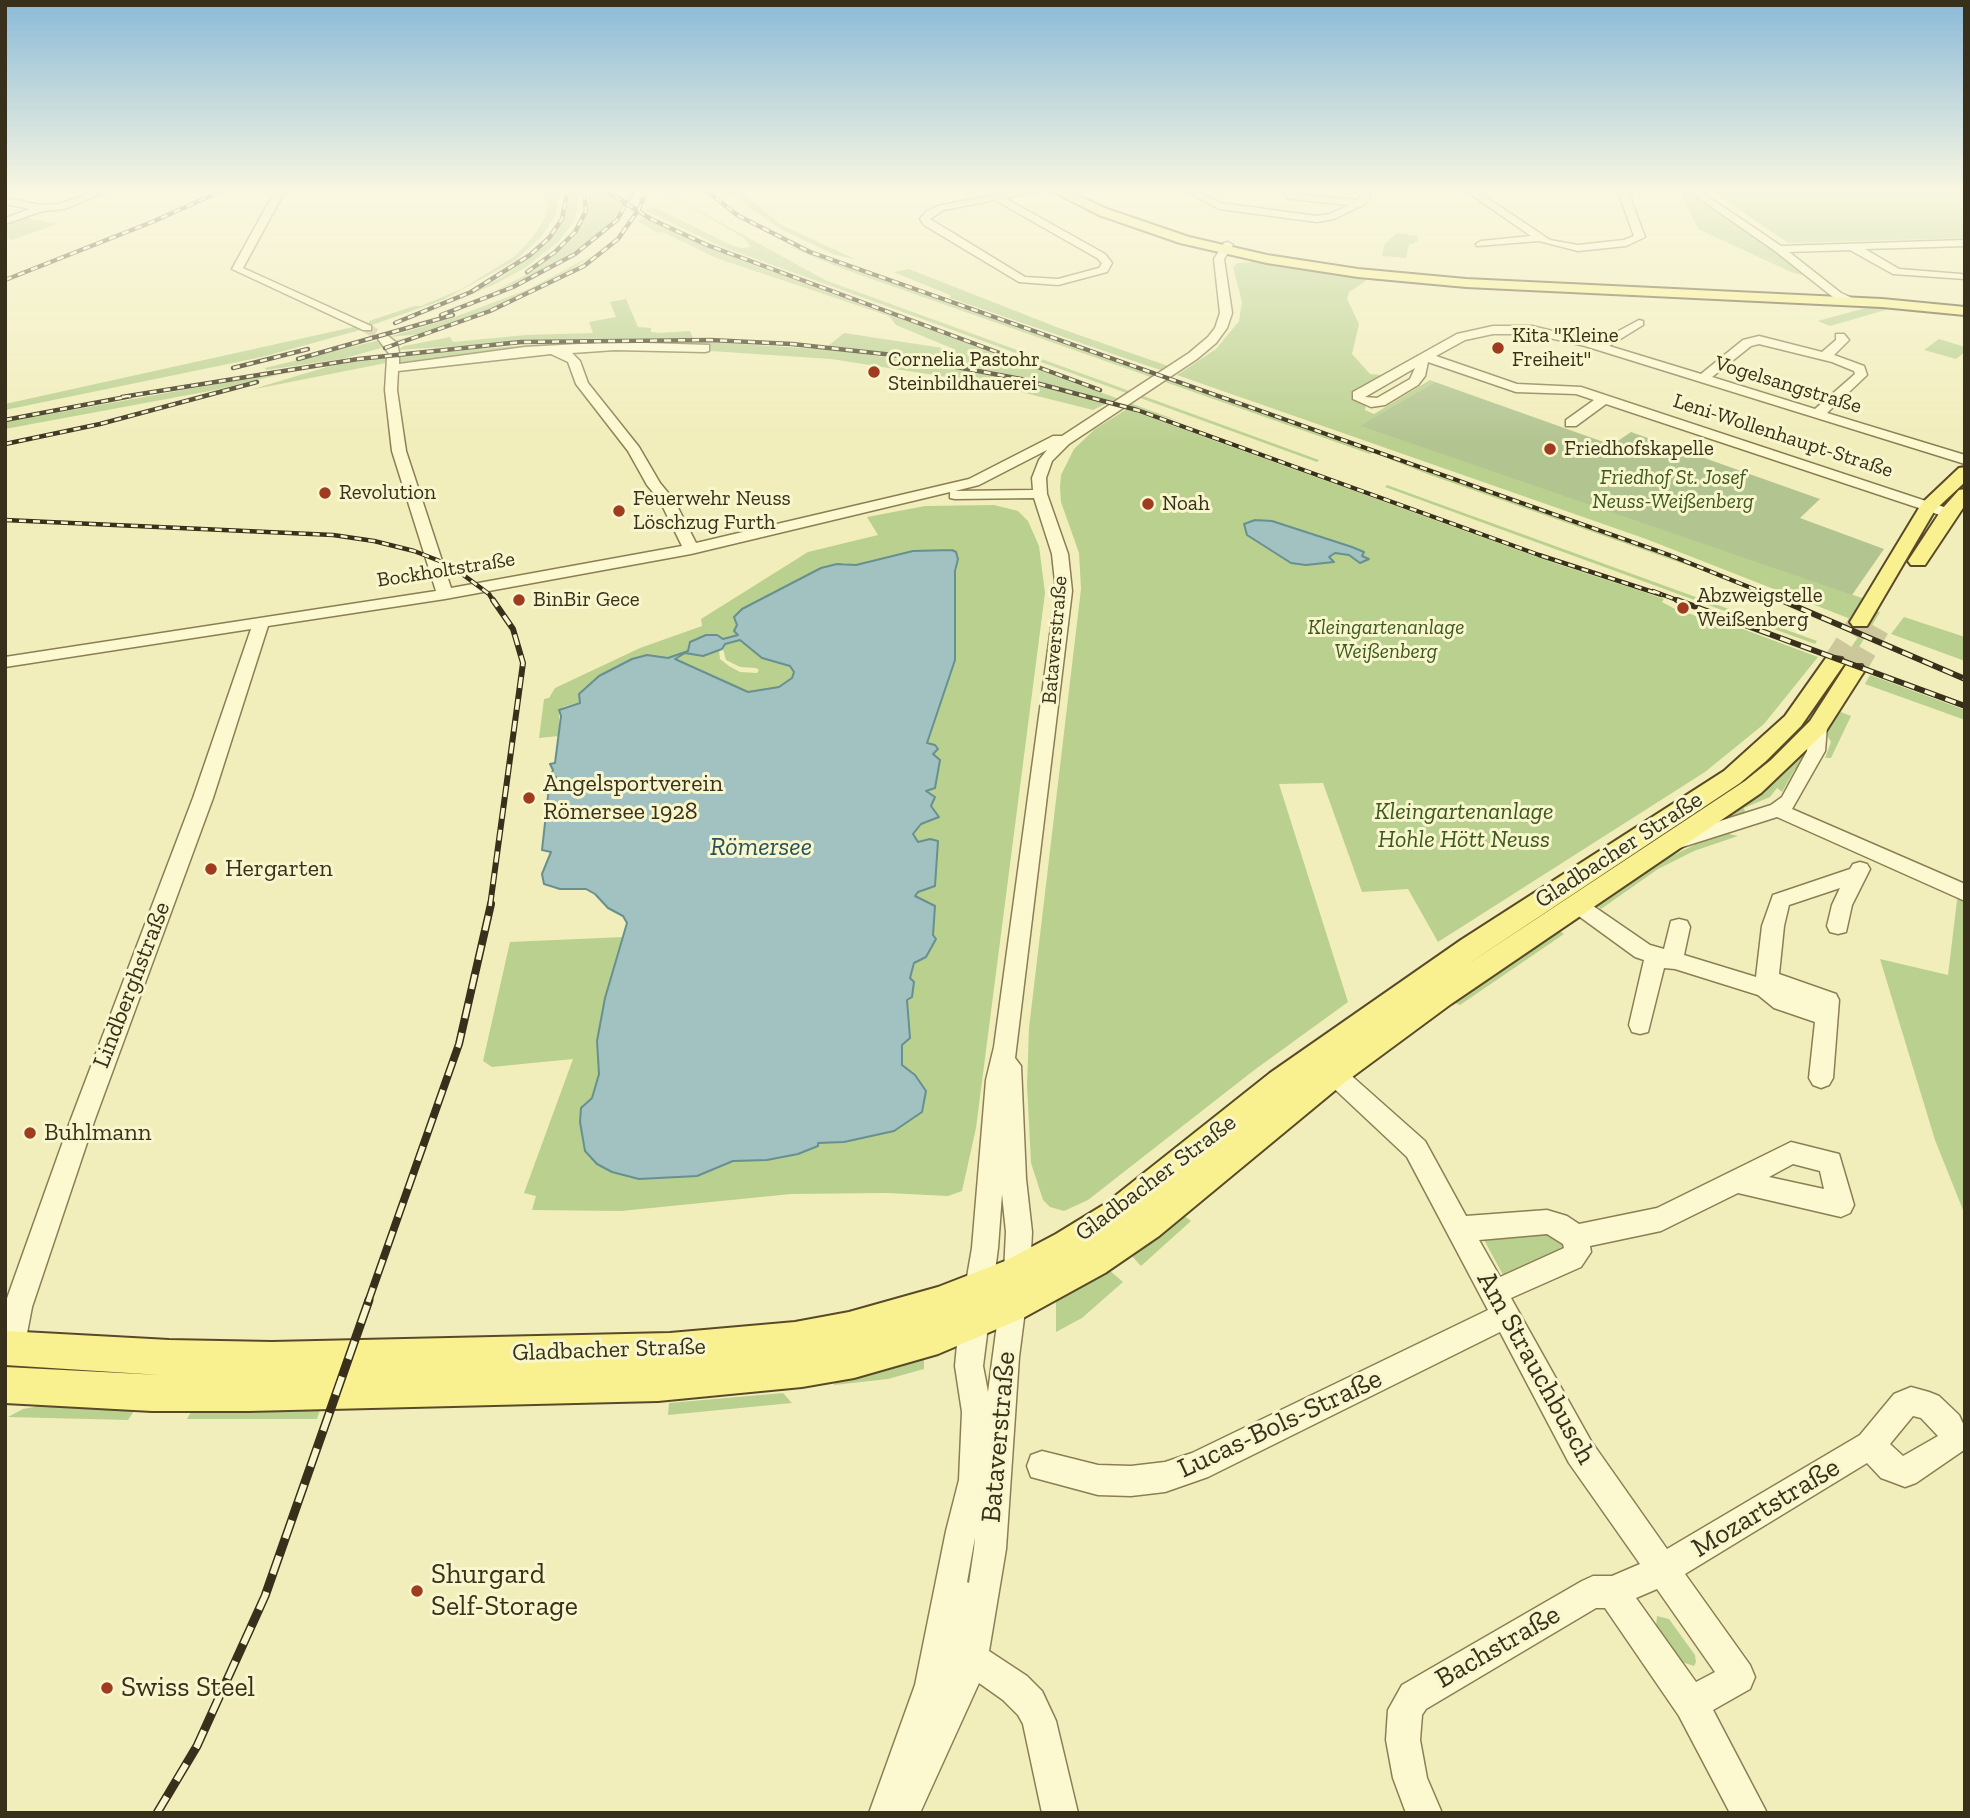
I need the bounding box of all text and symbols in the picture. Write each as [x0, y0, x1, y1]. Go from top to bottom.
place label: Kita "Kleine Freiheit" [1512, 323, 1619, 373]
marker: Kita "Kleine Freiheit" [1490, 340, 1506, 356]
place label: Cornelia Pastohr Steinbildhauerei [888, 347, 1040, 397]
street label: Vogelsangstraße [1711, 351, 1865, 419]
marker: Cornelia Pastohr Steinbildhauerei [866, 364, 882, 380]
street label: Leni-Wollenhaupt-Straße [1670, 389, 1896, 483]
place label: Friedhofskapelle [1564, 436, 1714, 462]
marker: Friedhofskapelle [1542, 441, 1558, 457]
park label: Friedhof St. Josef Neuss-Weißenberg [1592, 465, 1754, 515]
place label: Revolution [339, 480, 436, 506]
marker: Revolution [317, 485, 333, 501]
place label: Feuerwehr Neuss Löschzug Furth [633, 486, 791, 536]
place label: Noah [1162, 491, 1210, 517]
marker: Noah [1140, 496, 1156, 512]
marker: Feuerwehr Neuss Löschzug Furth [611, 503, 627, 519]
street label: Bockholtstraße [375, 547, 517, 593]
street label: Bataverstraße [1037, 575, 1073, 705]
place label: Abzweigstelle Weißenberg [1697, 583, 1822, 633]
place label: BinBir Gece [533, 587, 640, 613]
marker: BinBir Gece [511, 592, 527, 608]
marker: Abzweigstelle Weißenberg [1675, 600, 1691, 616]
park label: Kleingartenanlage Weißenberg [1308, 615, 1464, 665]
place label: Angelsportverein Römersee 1928 [543, 770, 723, 826]
street label: Gladbacher Straße [1530, 785, 1708, 915]
marker: Angelsportverein Römersee 1928 [521, 790, 537, 806]
park label: Kleingartenanlage Hohle Hött Neuss [1374, 798, 1554, 854]
water label: Römersee [710, 832, 812, 864]
place label: Hergarten [225, 855, 333, 883]
marker: Hergarten [203, 861, 219, 877]
street label: Lindberghstraße [87, 898, 177, 1072]
street label: Gladbacher Straße [1070, 1108, 1242, 1248]
place label: Buhlmann [44, 1119, 152, 1147]
marker: Buhlmann [22, 1125, 38, 1141]
street label: Am Strauchbusch [1469, 1266, 1603, 1470]
street label: Gladbacher Straße [512, 1332, 706, 1368]
street label: Bataverstraße [975, 1350, 1023, 1524]
street label: Lucas-Bols-Straße [1173, 1362, 1387, 1486]
street label: Mozartstraße [1686, 1451, 1846, 1565]
place label: Shurgard Self-Storage [431, 1558, 578, 1624]
marker: Shurgard Self-Storage [409, 1583, 425, 1599]
street label: Bachstraße [1430, 1598, 1566, 1696]
place label: Swiss Steel [121, 1671, 255, 1705]
marker: Swiss Steel [99, 1680, 115, 1696]

